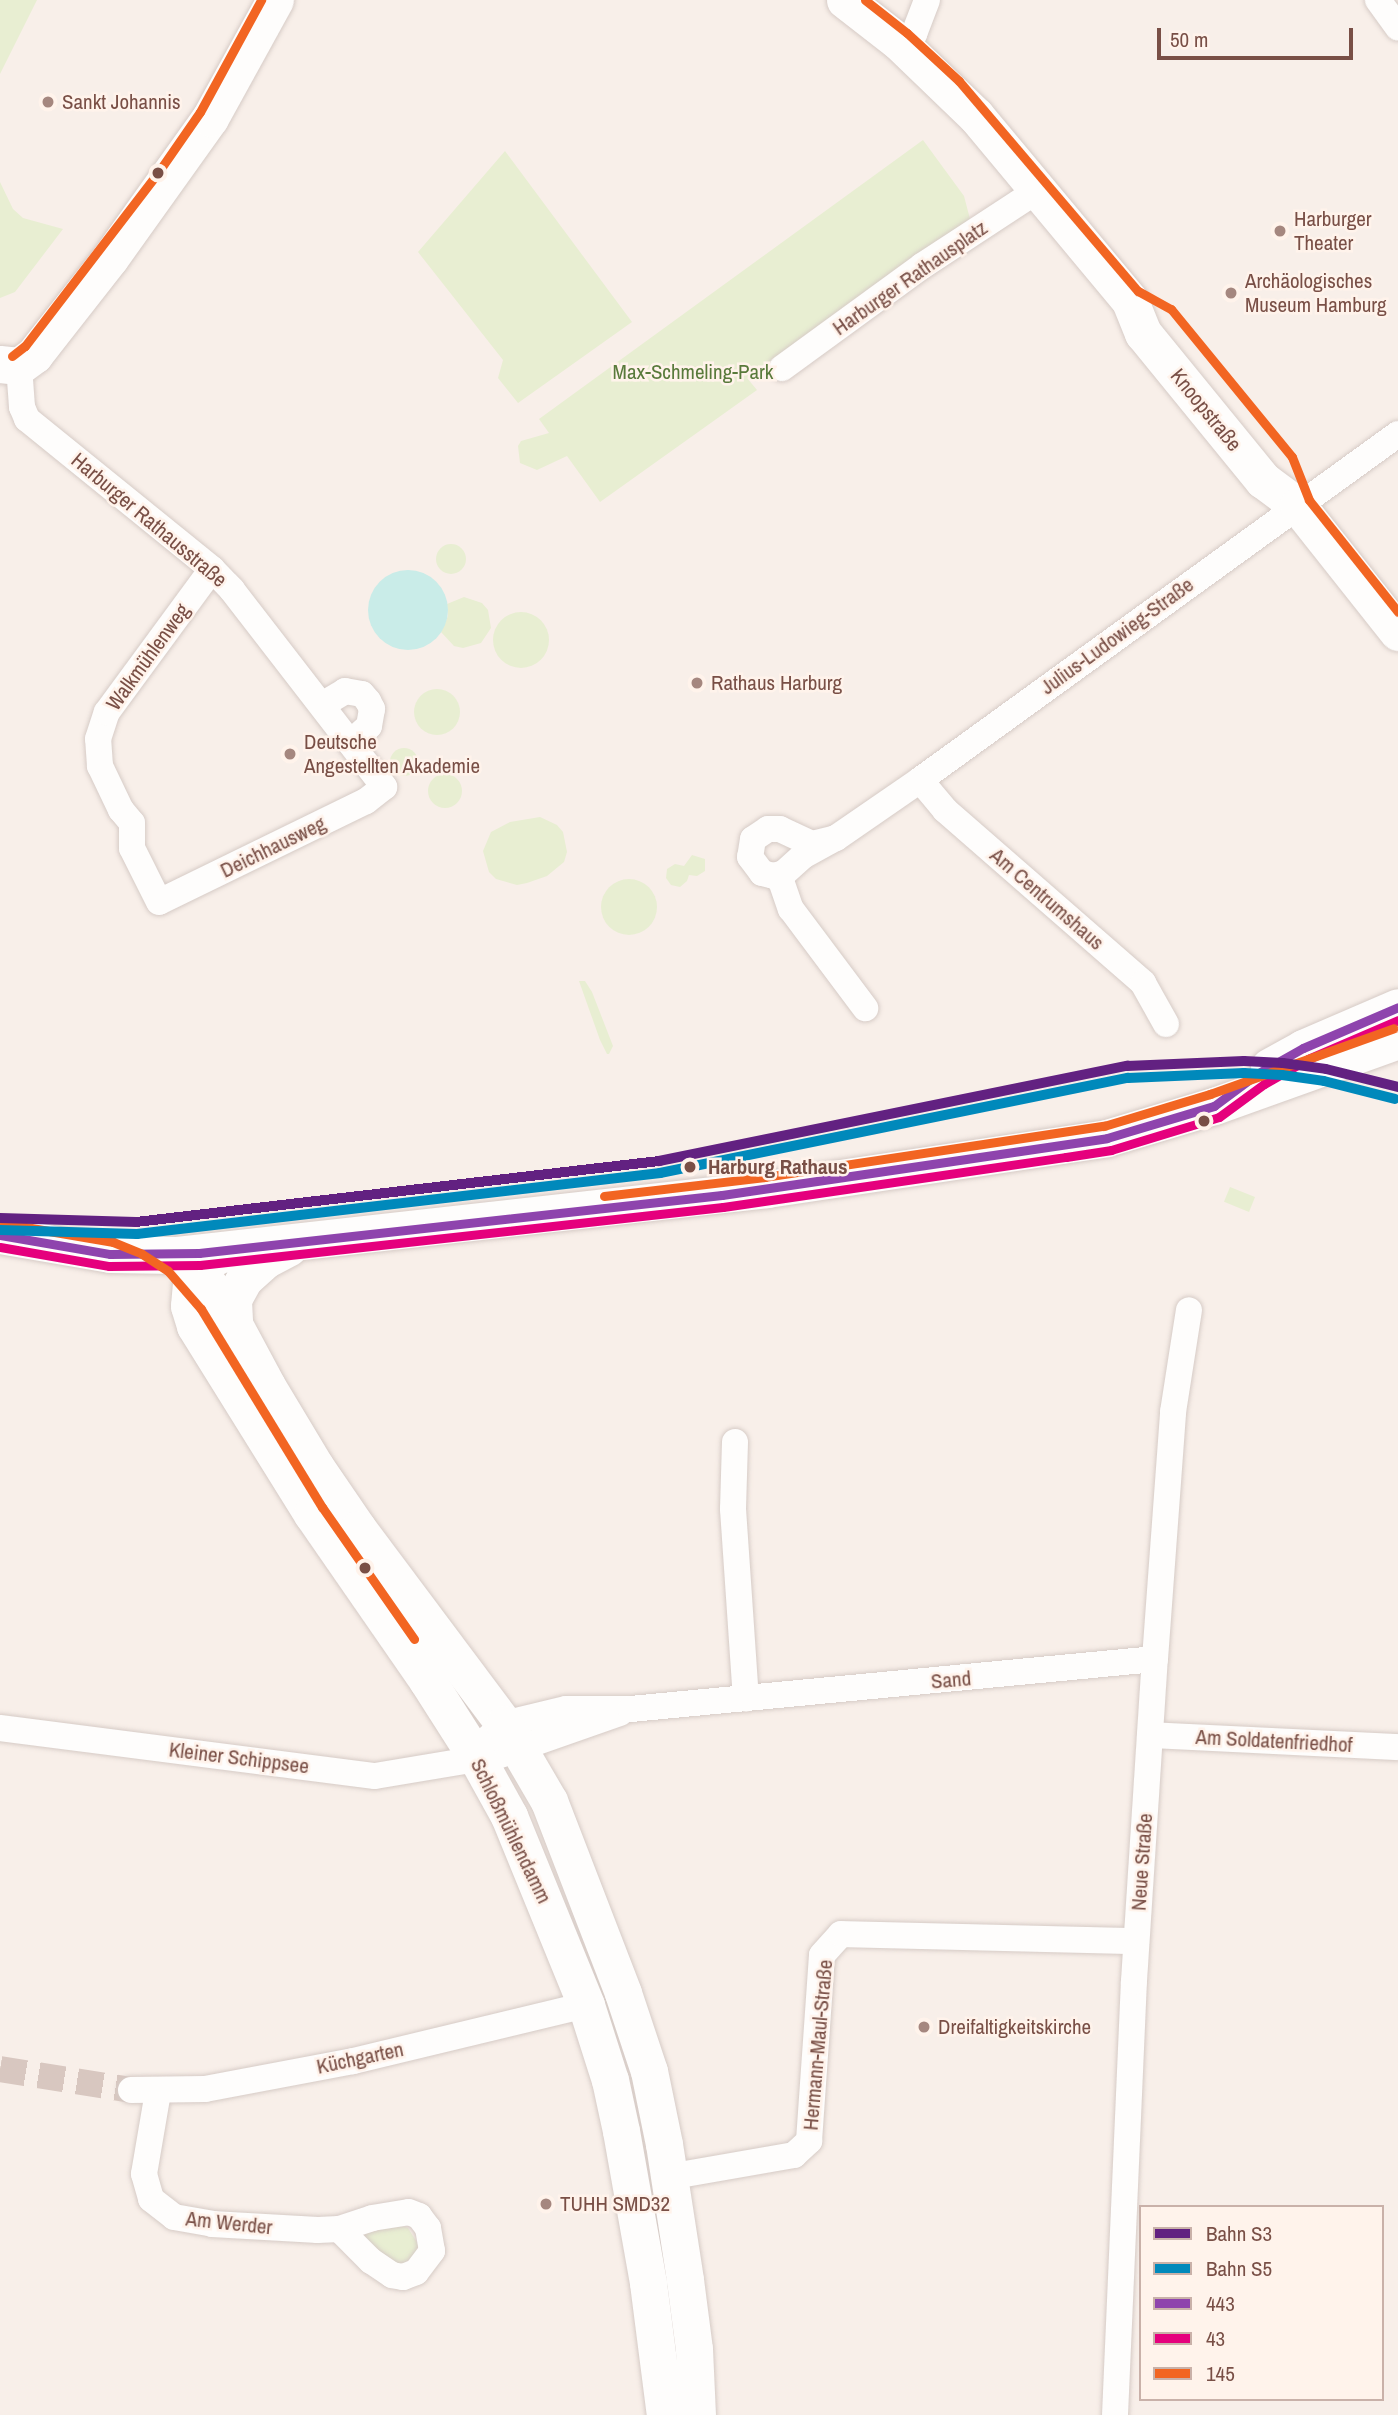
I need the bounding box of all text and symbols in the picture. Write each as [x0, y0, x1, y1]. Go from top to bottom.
scale bar [1160, 14, 1356, 58]
text: 50 m [1170, 25, 1208, 54]
place label: Sankt Johannis [62, 89, 181, 115]
marker: Sankt Johannis [40, 94, 56, 110]
unlabelled marker [151, 166, 165, 180]
place label: Harburger Theater [1294, 206, 1372, 256]
street label: Harburger Rathausplatz [828, 215, 992, 341]
marker: Harburger Theater [1272, 223, 1288, 239]
place label: Archäologisches Museum Hamburg [1245, 268, 1387, 318]
marker: Archäologisches Museum Hamburg [1223, 285, 1239, 301]
park label: Max-Schmeling-Park [613, 359, 773, 385]
street label: Knoopstraße [1165, 364, 1247, 456]
street label: Harburger Rathausstraße [66, 448, 232, 592]
street label: Julius-Ludowieg-Straße [1036, 572, 1198, 700]
street label: Walkmühlenweg [101, 599, 195, 715]
place label: Rathaus Harburg [711, 670, 842, 696]
marker: Rathaus Harburg [689, 675, 705, 691]
place label: Deutsche Angestellten Akademie [304, 729, 481, 779]
marker: Deutsche Angestellten Akademie [282, 746, 298, 762]
street label: Deichhausweg [216, 811, 330, 883]
street label: Am Centrumshaus [985, 843, 1109, 955]
unlabelled marker [1197, 1114, 1211, 1128]
place label: Harburg Rathaus [708, 1154, 848, 1180]
marker: Harburg Rathaus [679, 1156, 701, 1178]
unlabelled marker [358, 1561, 372, 1575]
street label: Sand [930, 1666, 972, 1694]
street label: Am Soldatenfriedhof [1195, 1724, 1353, 1758]
street label: Kleiner Schippsee [168, 1737, 310, 1779]
street label: Schloßmühlendamm [465, 1755, 557, 1907]
street label: Neue Straße [1126, 1812, 1158, 1912]
street label: Hermann-Maul-Straße [798, 1959, 838, 2131]
place label: Dreifaltigkeitskirche [938, 2014, 1091, 2040]
marker: Dreifaltigkeitskirche [916, 2019, 932, 2035]
street label: Küchgarten [314, 2037, 406, 2079]
place label: TUHH SMD32 [560, 2191, 670, 2217]
marker: TUHH SMD32 [538, 2196, 554, 2212]
legend [1139, 2205, 1384, 2401]
street label: Am Werder [185, 2206, 273, 2240]
text: Bahn S3 [1206, 2219, 1272, 2248]
text: Bahn S5 [1206, 2254, 1272, 2283]
text: 443 [1206, 2289, 1235, 2318]
text: 43 [1206, 2324, 1225, 2353]
text: 145 [1206, 2359, 1235, 2388]

